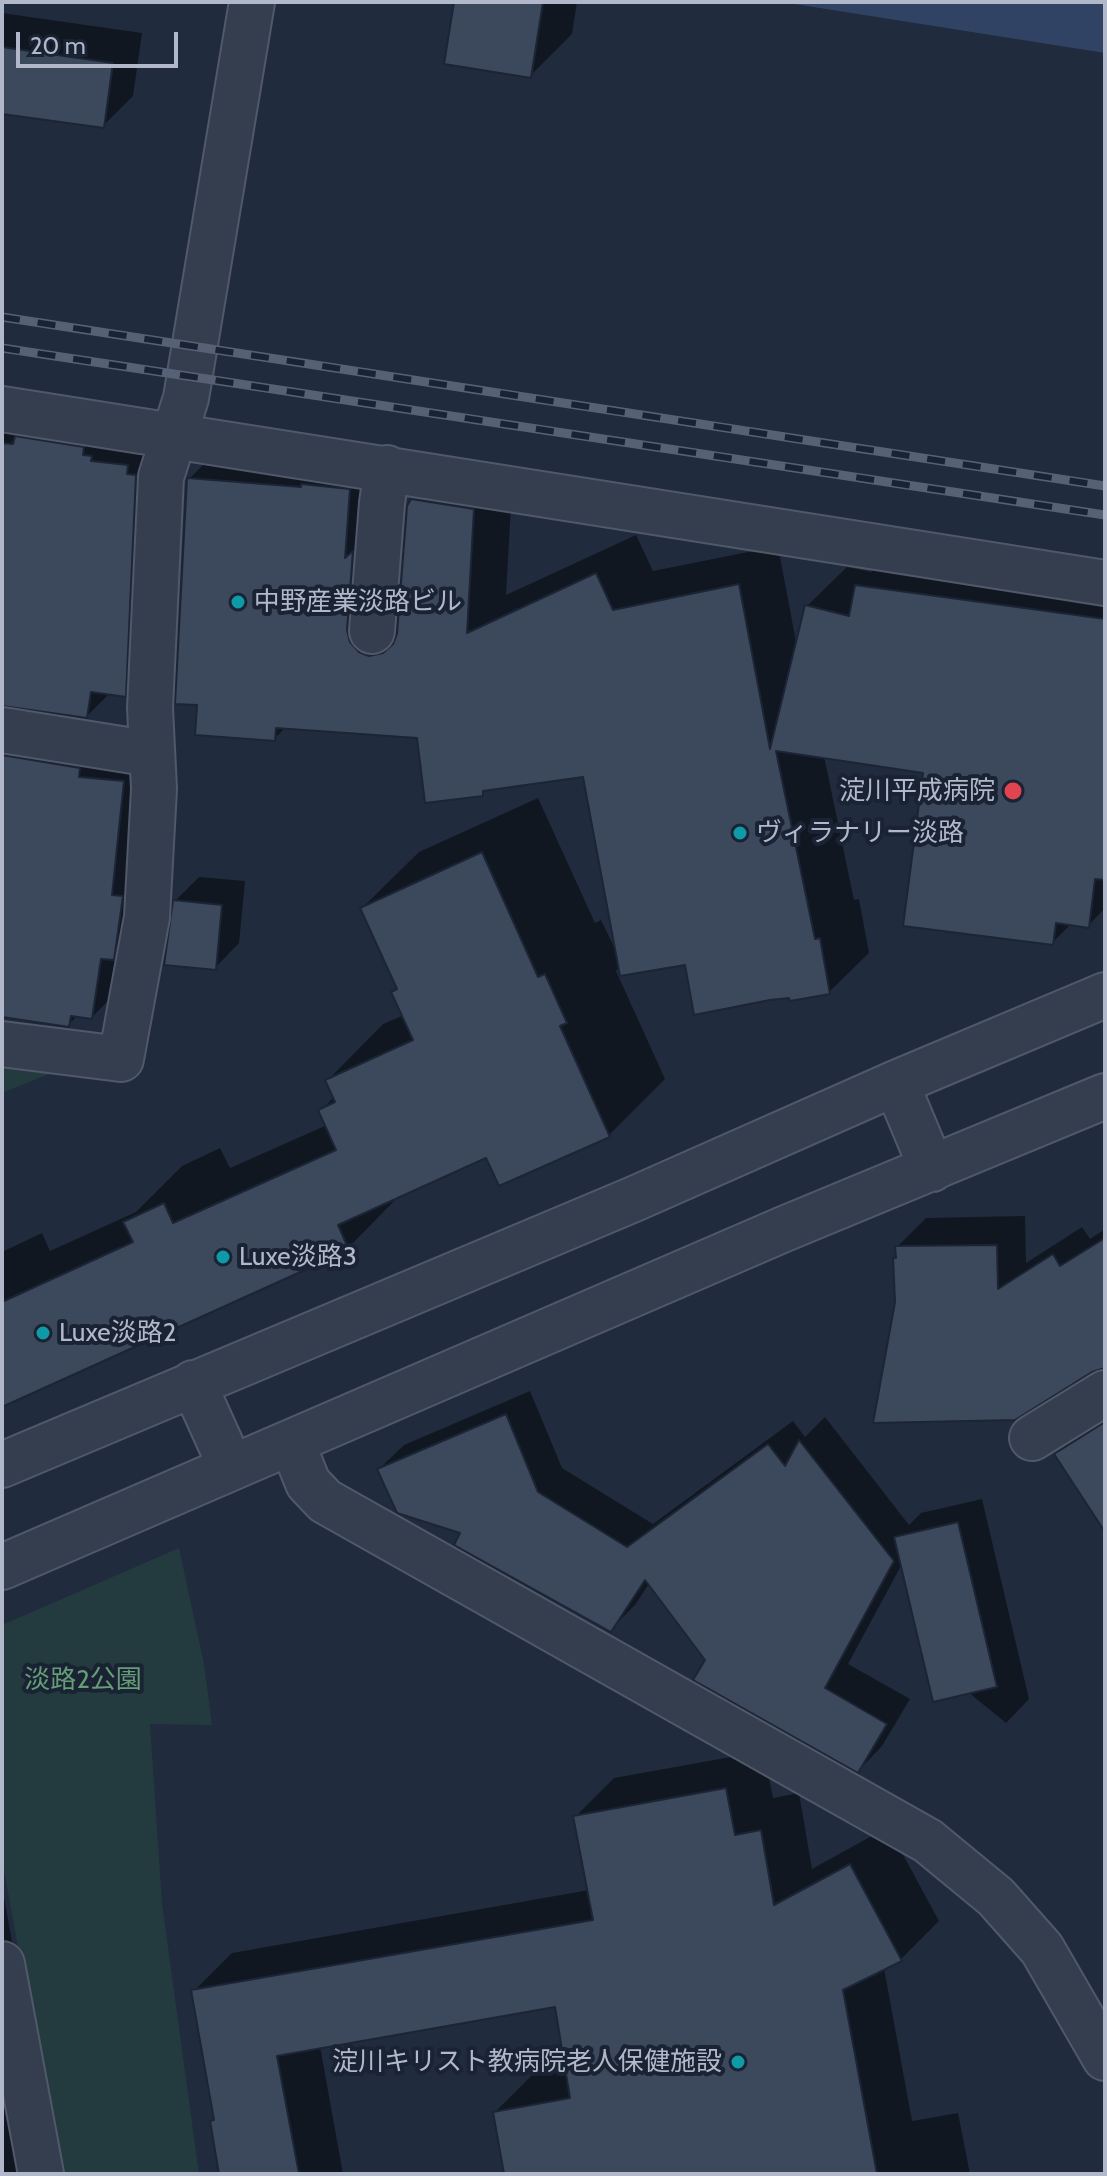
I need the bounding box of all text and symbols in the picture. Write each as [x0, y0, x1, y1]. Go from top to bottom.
scale bar [20, 16, 182, 66]
text: 20 m [30, 31, 86, 60]
place label: 中野産業淡路ビル [254, 586, 462, 618]
marker: 中野産業淡路ビル [229, 593, 247, 611]
place label: 淀川平成病院 [839, 775, 995, 807]
marker: 淀川平成病院 [1002, 780, 1024, 802]
place label: ヴィラナリー淡路 [756, 817, 964, 849]
marker: ヴィラナリー淡路 [731, 824, 749, 842]
place label: Luxe淡路3 [239, 1241, 357, 1273]
marker: Luxe淡路3 [214, 1248, 232, 1266]
place label: Luxe淡路2 [59, 1317, 176, 1349]
marker: Luxe淡路2 [34, 1324, 52, 1342]
park label: 淡路2公園 [24, 1664, 142, 1696]
place label: 淀川キリスト教病院老人保健施設 [332, 2046, 722, 2078]
marker: 淀川キリスト教病院老人保健施設 [729, 2053, 747, 2071]

